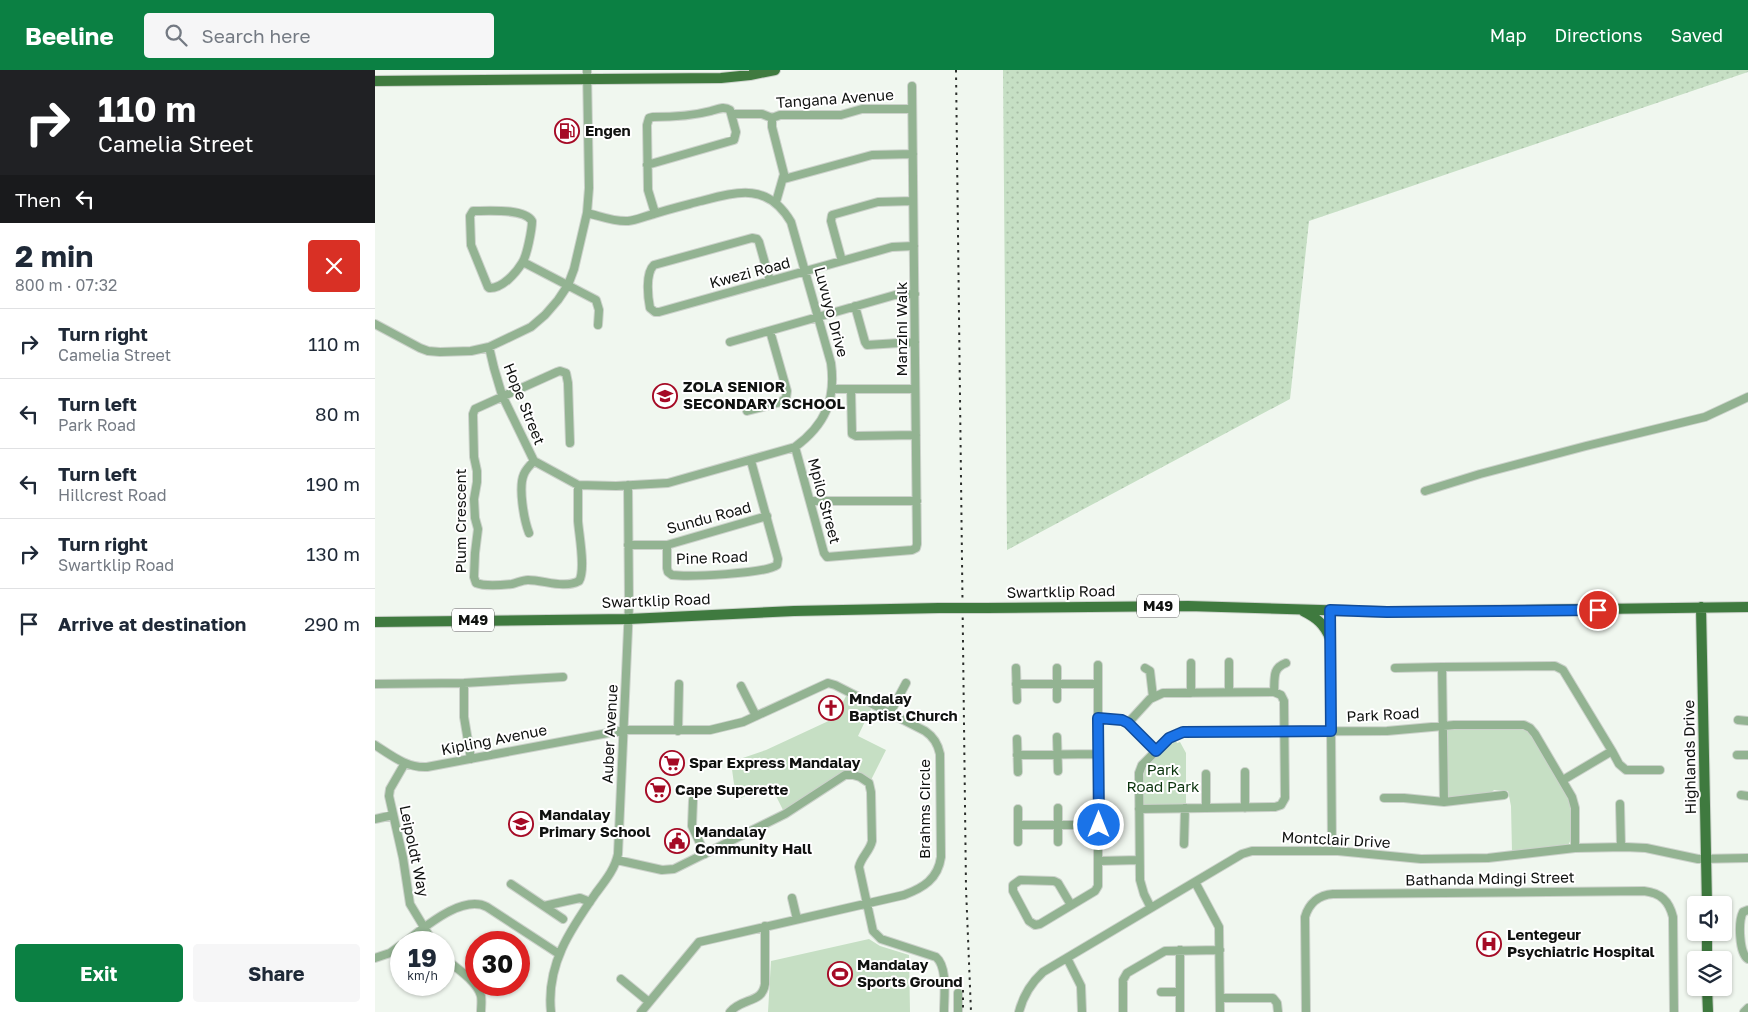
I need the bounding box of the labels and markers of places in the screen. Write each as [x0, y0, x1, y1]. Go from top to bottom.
fuel station icon: Engen [554, 118, 580, 144]
place label: Engen [585, 121, 631, 139]
place label: ZOLA SENIOR SECONDARY SCHOOL [683, 377, 846, 412]
school or university icon: ZOLA SENIOR SECONDARY SCHOOL [652, 383, 678, 409]
pin [1577, 589, 1619, 631]
place label: Mndalay Baptist Church [849, 689, 958, 724]
church icon: Mndalay Baptist Church [818, 695, 844, 721]
supermarket icon: Spar Express Mandalay [659, 750, 685, 776]
place label: Spar Express Mandalay [689, 753, 860, 771]
supermarket icon: Cape Superette [645, 777, 671, 803]
place label: Cape Superette [675, 780, 788, 798]
place label: Mandalay Primary School [539, 805, 651, 840]
school or university icon: Mandalay Primary School [508, 811, 534, 837]
place label: Mandalay Community Hall [695, 822, 812, 857]
public building icon: Mandalay Community Hall [664, 828, 690, 854]
place label: Lentegeur Psychiatric Hospital [1507, 925, 1655, 960]
hospital icon: Lentegeur Psychiatric Hospital [1476, 931, 1502, 957]
place label: Mandalay Sports Ground [857, 955, 962, 990]
sports icon: Mandalay Sports Ground [827, 961, 853, 987]

